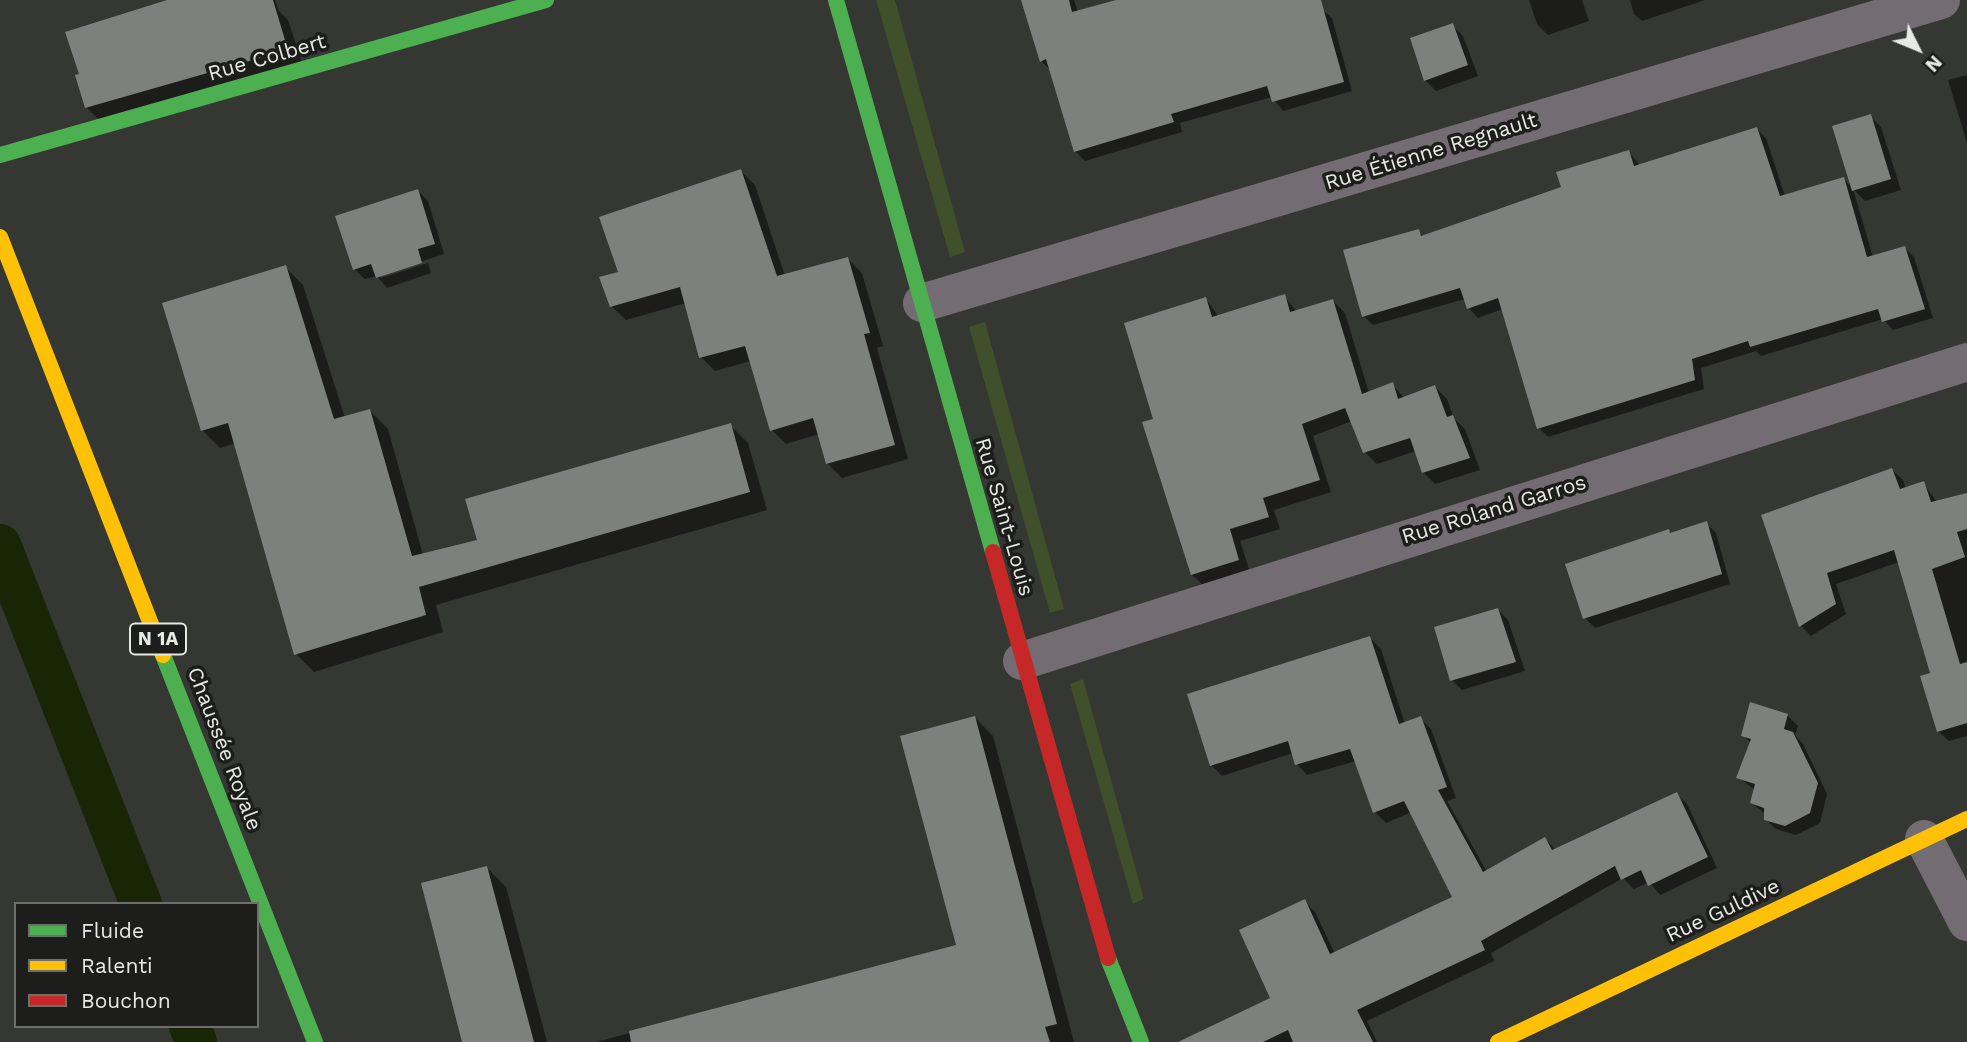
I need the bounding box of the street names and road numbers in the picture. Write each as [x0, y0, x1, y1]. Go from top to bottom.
street label: Rue Colbert [205, 29, 329, 87]
street label: Rue Étienne Regnault [1322, 108, 1540, 196]
street label: Rue Saint-Louis [969, 435, 1039, 599]
street label: Rue Roland Garros [1399, 470, 1589, 550]
road number: N 1A [130, 624, 186, 654]
street label: Chaussée Royale [181, 664, 267, 834]
street label: Rue Guldive [1662, 874, 1784, 948]

